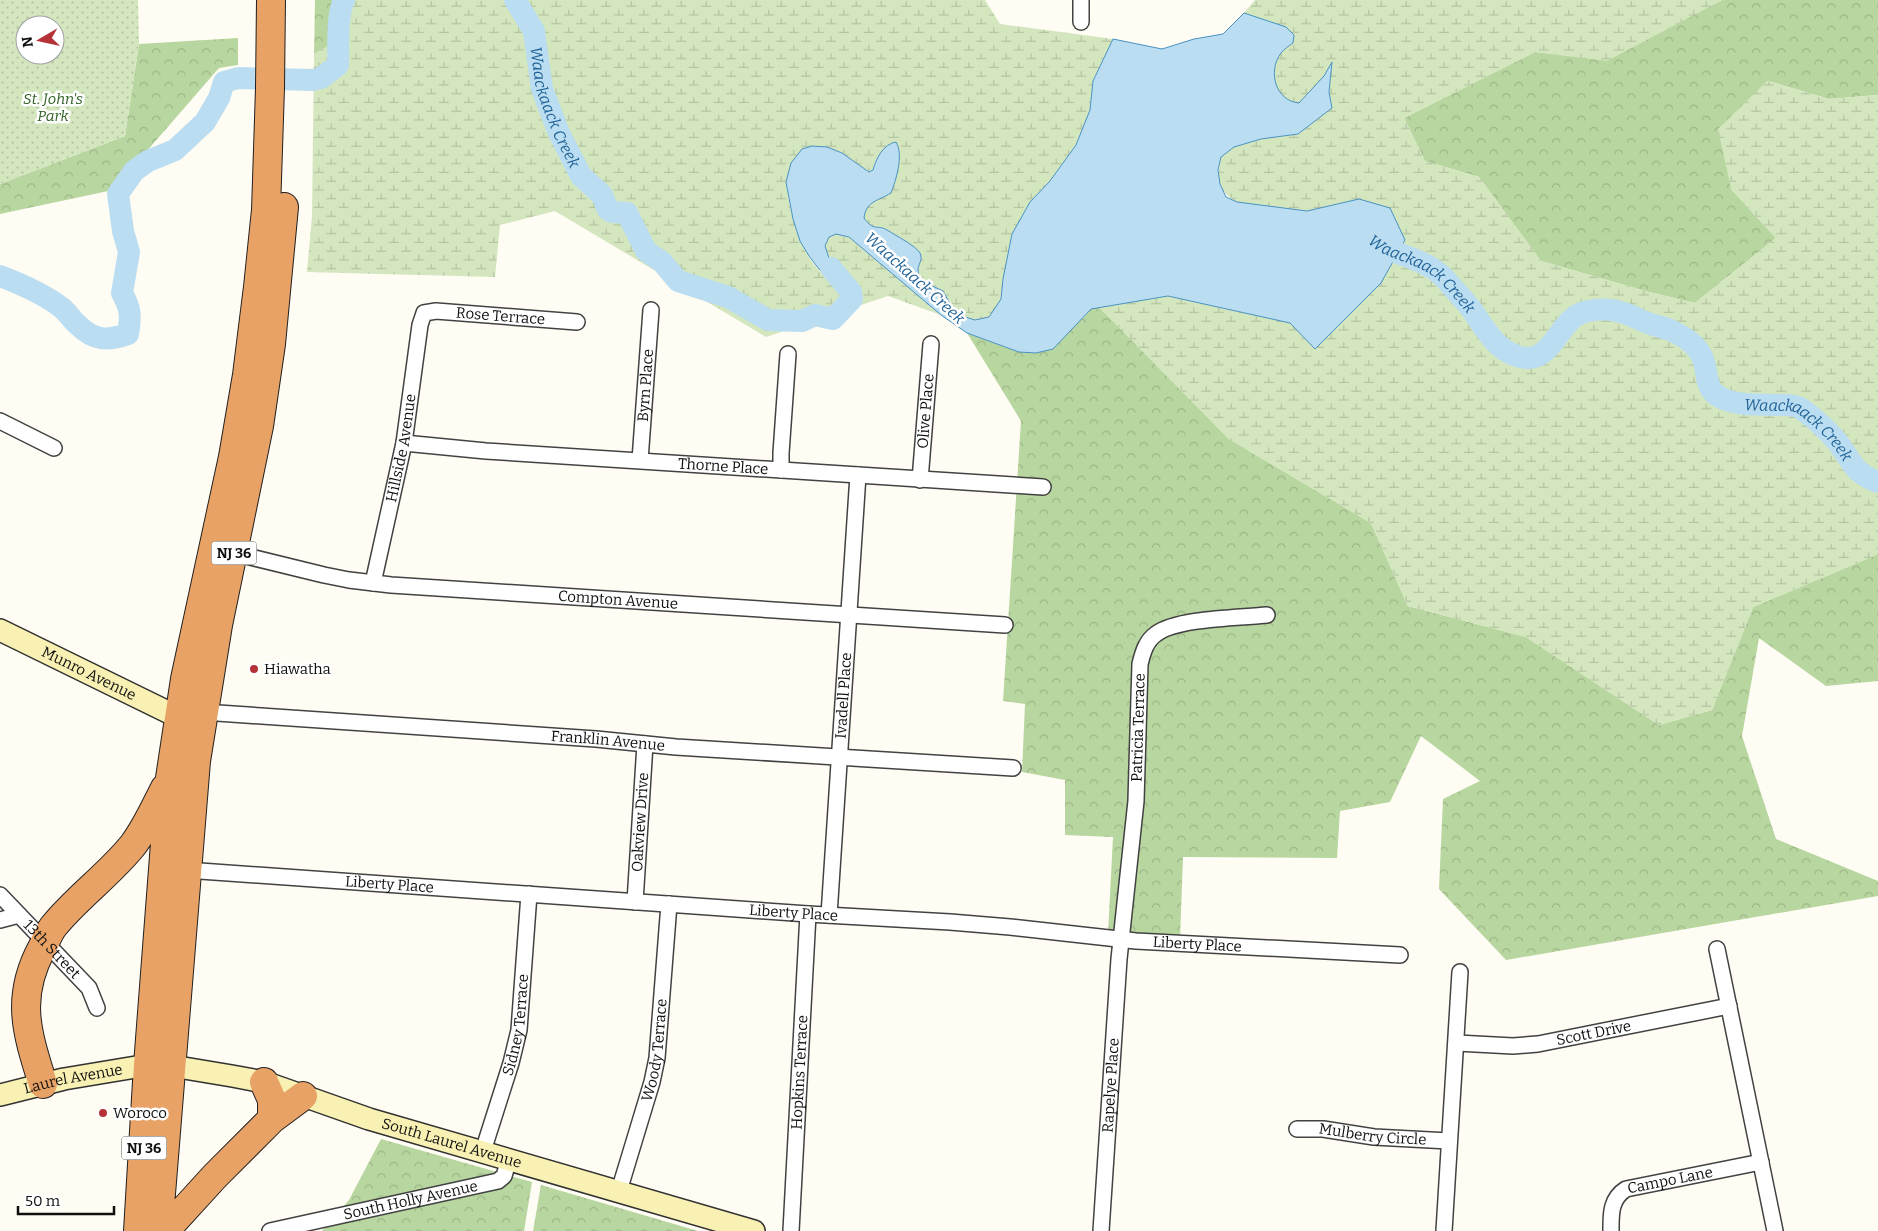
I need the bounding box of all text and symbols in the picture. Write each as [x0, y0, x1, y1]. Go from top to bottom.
north arrow [15, 15, 65, 65]
text: N [18, 35, 37, 49]
water label: Waackaack Creek [527, 45, 585, 171]
park label: St. John's Park [23, 90, 83, 125]
water label: Waackaack Creek [861, 228, 969, 328]
water label: Waackaack Creek [1365, 230, 1480, 317]
street label: Rose Terrace [455, 304, 546, 328]
street label: Byrn Place [634, 348, 657, 422]
street label: Olive Place [914, 373, 938, 449]
street label: Hillside Avenue [382, 393, 420, 504]
water label: Waackaack Creek [1744, 395, 1857, 464]
street label: Thorne Place [677, 454, 769, 478]
road number: NJ 36 [212, 542, 256, 564]
street label: Compton Avenue [557, 587, 679, 613]
street label: Munro Avenue [39, 643, 139, 704]
street label: Ivadell Place [832, 652, 855, 739]
place label: Hiawatha [264, 660, 331, 678]
marker: Hiawatha [248, 663, 260, 675]
street label: Patricia Terrace [1128, 673, 1149, 782]
street label: Franklin Avenue [550, 727, 666, 755]
street label: Oakview Drive [628, 772, 652, 872]
street label: Liberty Place [344, 872, 435, 897]
street label: Liberty Place [748, 901, 838, 925]
street label: 13th Street [20, 916, 85, 983]
street label: Liberty Place [1152, 933, 1242, 956]
street label: Sidney Terrace [499, 973, 532, 1078]
street label: Woody Terrace [638, 998, 671, 1104]
street label: Hopkins Terrace [787, 1015, 812, 1130]
street label: Scott Drive [1555, 1017, 1633, 1049]
street label: Rapelye Place [1099, 1037, 1123, 1133]
street label: Laurel Avenue [22, 1060, 124, 1098]
place label: Woroco [113, 1104, 167, 1122]
marker: Woroco [97, 1107, 109, 1119]
street label: South Laurel Avenue [380, 1114, 524, 1172]
street label: Mulberry Circle [1318, 1119, 1427, 1149]
road number: NJ 36 [122, 1136, 166, 1160]
street label: Campo Lane [1626, 1163, 1714, 1197]
street label: South Holly Avenue [342, 1177, 479, 1224]
scale bar [18, 1184, 114, 1216]
text: 50 m [25, 1192, 61, 1210]

